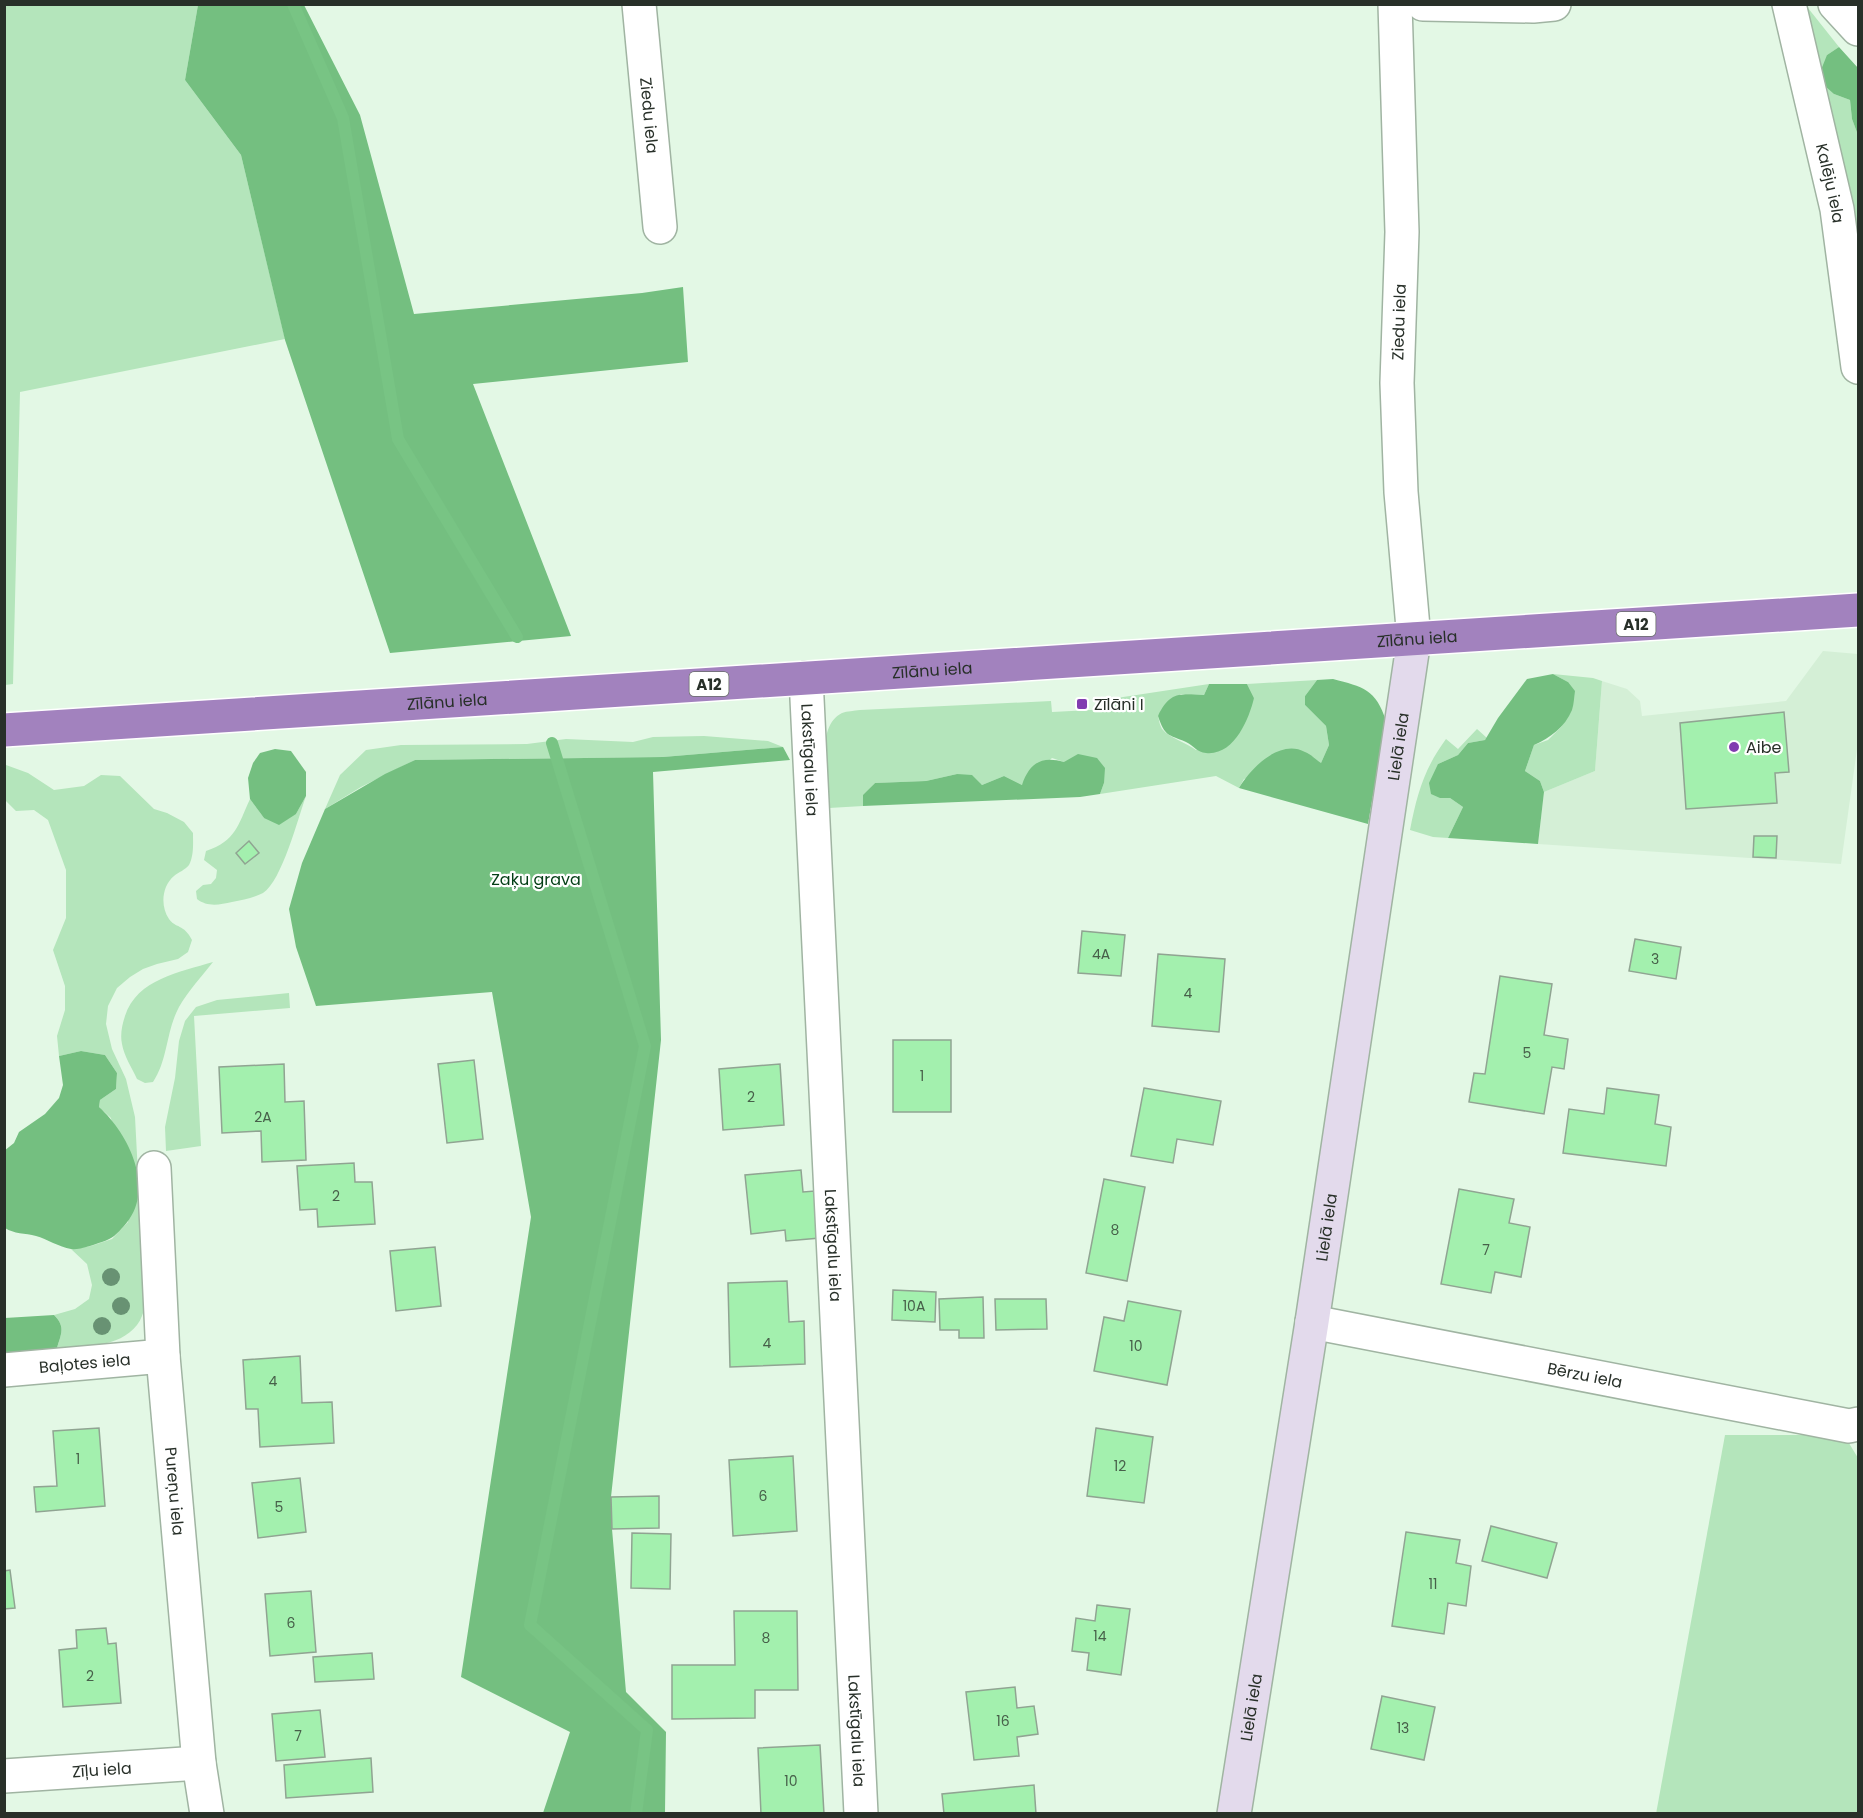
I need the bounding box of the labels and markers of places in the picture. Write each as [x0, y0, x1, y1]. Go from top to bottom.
place label: Zīlāni I [1094, 693, 1144, 716]
marker: Zīlāni I [1075, 697, 1089, 711]
place label: Aibe [1746, 736, 1782, 759]
marker: Aibe [1727, 740, 1741, 754]

